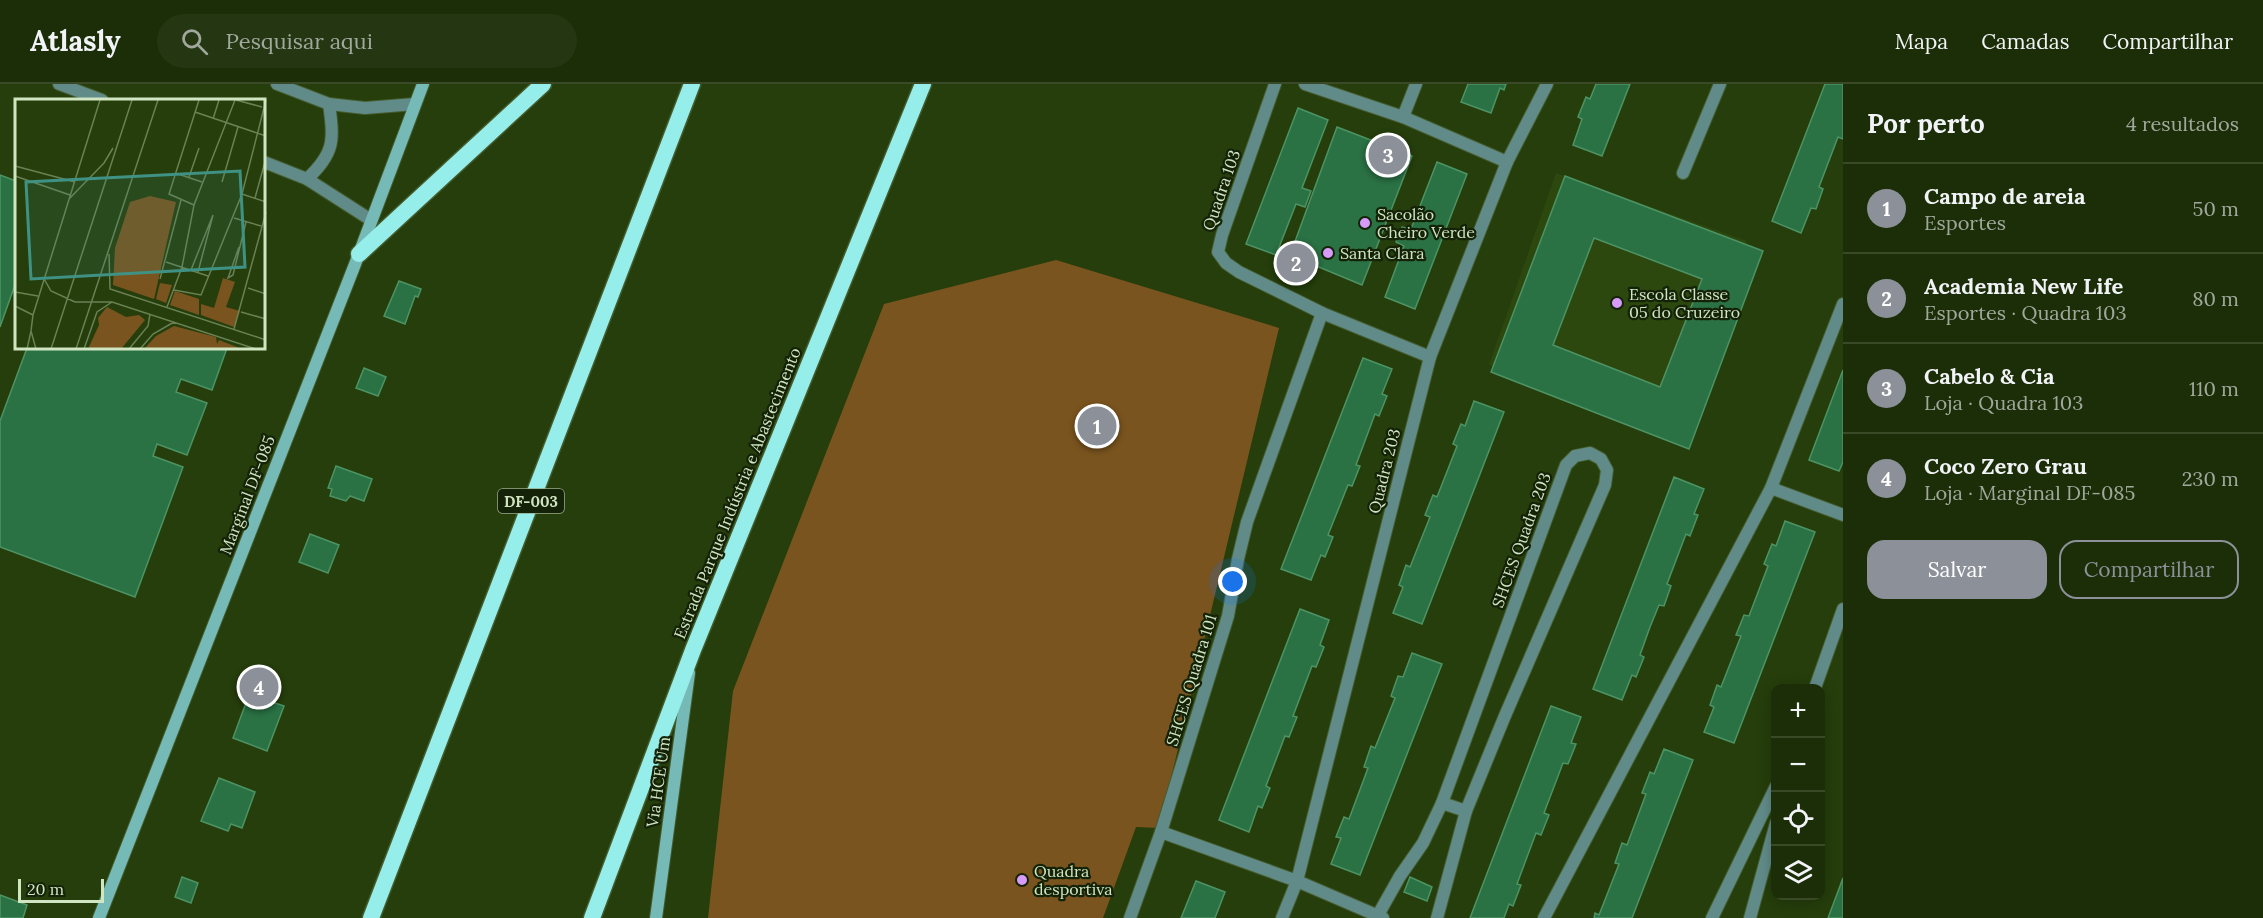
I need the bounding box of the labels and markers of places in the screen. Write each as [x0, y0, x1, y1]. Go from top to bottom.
pin: 3 [1368, 132, 1408, 178]
place label: Sacolão Cheiro Verde [1377, 204, 1475, 242]
marker: Sacolão Cheiro Verde [1358, 216, 1372, 230]
pin: 2 [1276, 240, 1316, 285]
place label: Santa Clara [1340, 243, 1424, 263]
marker: Santa Clara [1321, 246, 1335, 260]
place label: Escola Classe 05 do Cruzeiro [1629, 284, 1740, 322]
marker: Escola Classe 05 do Cruzeiro [1610, 296, 1624, 310]
pin: 1 [1078, 404, 1116, 448]
pin: 4 [240, 664, 278, 710]
place label: Quadra desportiva [1034, 861, 1112, 899]
marker: Quadra desportiva [1015, 873, 1029, 887]

